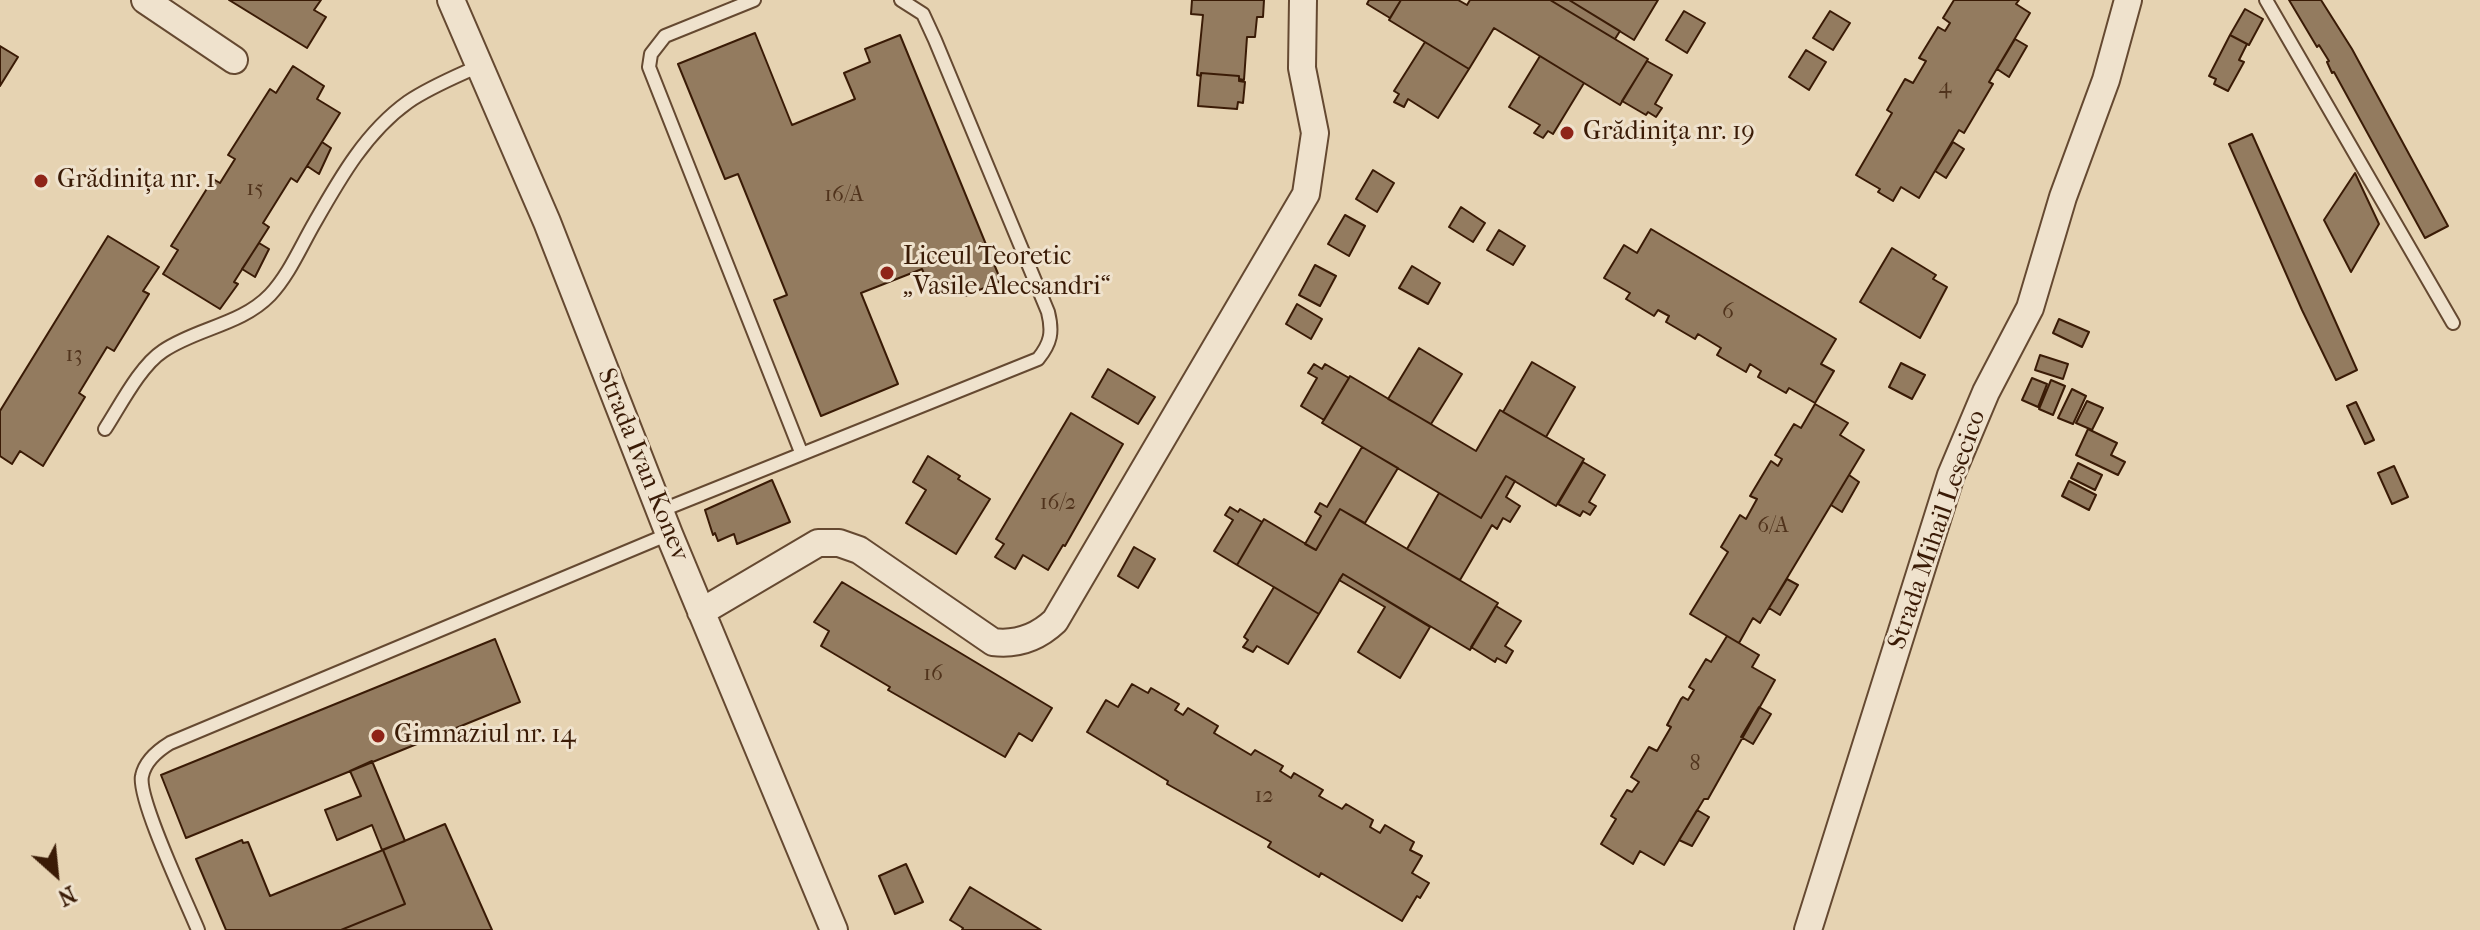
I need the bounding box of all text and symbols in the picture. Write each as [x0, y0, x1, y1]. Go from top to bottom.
house number: 4 [1939, 75, 1951, 101]
place label: Grădinița nr. 19 [1583, 117, 1755, 149]
marker: Grădinița nr. 19 [1558, 124, 1576, 142]
place label: Grădinița nr. 1 [57, 165, 215, 197]
marker: Grădinița nr. 1 [32, 172, 50, 190]
house number: 15 [246, 177, 264, 203]
house number: 16/A [824, 183, 864, 209]
place label: Liceul Teoretic „Vasile Alecsandri“ [903, 242, 1110, 304]
marker: Liceul Teoretic „Vasile Alecsandri“ [878, 264, 896, 282]
house number: 6 [1722, 300, 1734, 326]
house number: 13 [66, 343, 82, 369]
street label: Strada Ivan Konev [589, 364, 695, 566]
street label: Strada Mihail Lesecico [1882, 406, 1994, 654]
house number: 16/2 [1040, 491, 1076, 517]
house number: 6/A [1757, 514, 1789, 540]
house number: 16 [923, 662, 943, 688]
place label: Gimnaziul nr. 14 [394, 720, 576, 752]
marker: Gimnaziul nr. 14 [369, 727, 387, 745]
house number: 8 [1689, 752, 1701, 778]
house number: 12 [1254, 784, 1274, 810]
north arrow [16, 834, 96, 914]
text: N [54, 880, 80, 911]

